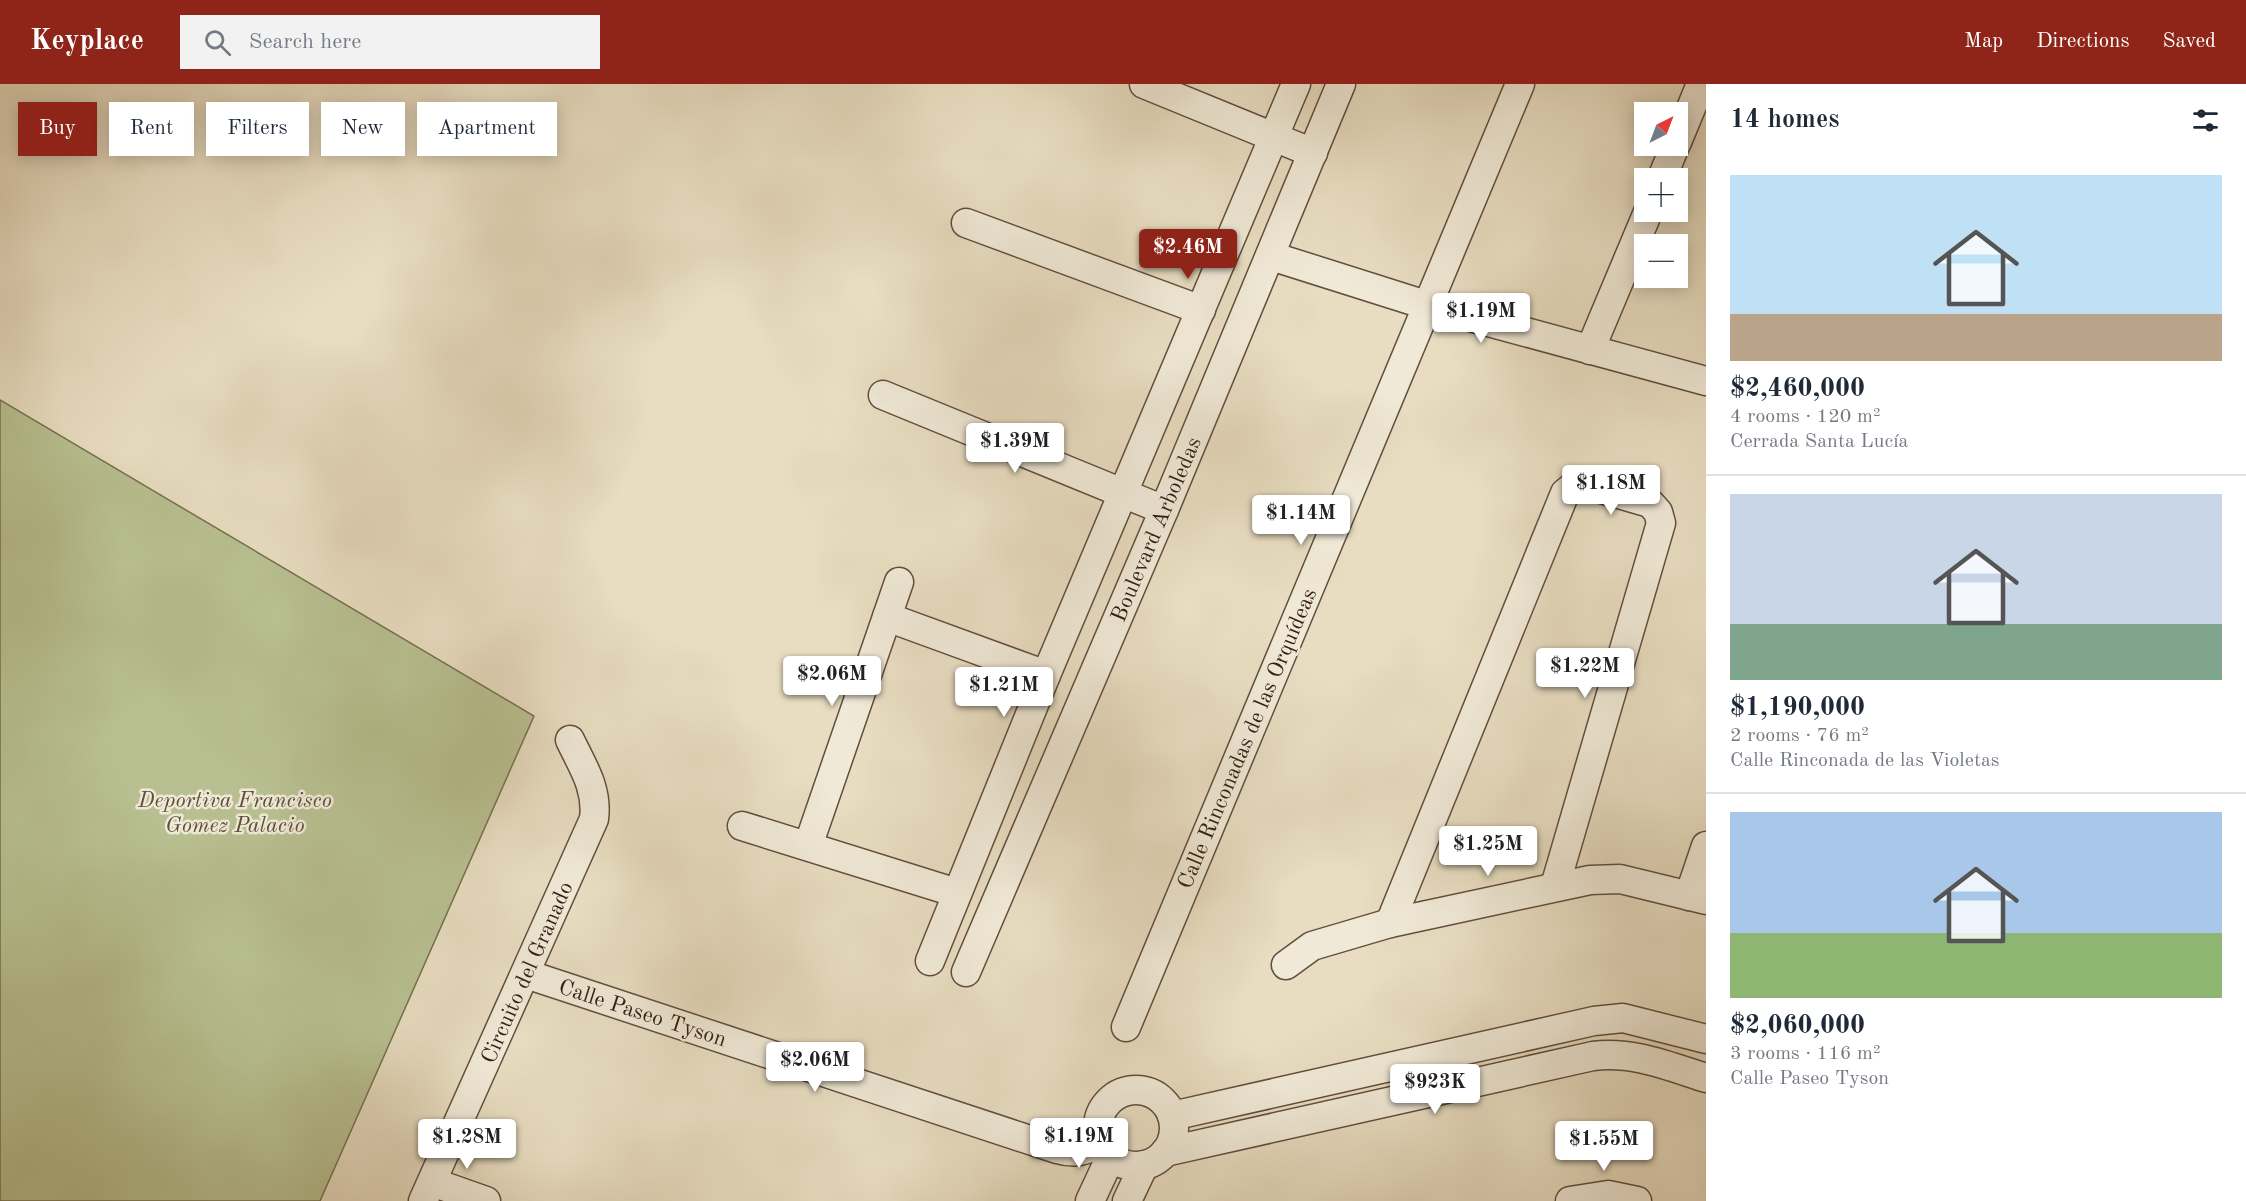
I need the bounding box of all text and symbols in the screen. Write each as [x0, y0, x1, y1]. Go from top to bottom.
search box [180, 15, 600, 69]
icon: search [201, 26, 234, 59]
text: Keyplace [30, 28, 144, 56]
text: Search here [249, 31, 361, 53]
text: Map [1964, 31, 2003, 52]
text: Directions [2036, 31, 2130, 52]
text: Saved [2163, 31, 2216, 52]
chip: Buy [18, 102, 97, 156]
chip: Rent [109, 102, 194, 156]
chip: Filters [206, 102, 309, 156]
chip: New [321, 102, 405, 156]
chip: Apartment [417, 102, 557, 156]
north arrow [1634, 102, 1688, 156]
map controls [1634, 102, 1688, 288]
icon: filters [2189, 104, 2222, 137]
text: 14 homes [1730, 107, 1839, 133]
button: + [1634, 168, 1688, 222]
icon: home [1922, 214, 2030, 322]
pin: $2.46M [1139, 229, 1237, 280]
button: − [1634, 234, 1688, 288]
text: $2.46M [1153, 238, 1223, 258]
pin: $1.19M [1432, 293, 1530, 344]
text: $1.19M [1446, 302, 1516, 322]
text: $2,460,000 [1730, 376, 1865, 402]
text: 4 rooms · 120 m² [1730, 407, 1880, 427]
pin: $1.39M [966, 423, 1064, 474]
text: $1.39M [980, 432, 1050, 452]
text: Cerrada Santa Lucía [1730, 432, 1908, 452]
street label: Boulevard Arboledas [1108, 434, 1206, 625]
pin: $1.18M [1562, 465, 1660, 516]
text: $1.18M [1576, 474, 1646, 494]
pin: $1.14M [1252, 495, 1350, 546]
text: $1.14M [1266, 504, 1336, 524]
icon: home [1922, 533, 2030, 641]
street label: Calle Rinconadas de las Orquídeas [1174, 585, 1321, 892]
pin: $1.22M [1536, 648, 1634, 699]
pin: $2.06M [783, 656, 881, 707]
text: $1.22M [1550, 657, 1620, 677]
text: $2.06M [797, 665, 867, 685]
pin: $1.21M [955, 667, 1053, 718]
text: $1.21M [969, 676, 1039, 696]
text: $1,190,000 [1730, 695, 1865, 721]
text: 2 rooms · 76 m² [1730, 726, 1869, 746]
text: Calle Rinconada de las Violetas [1730, 751, 1999, 771]
park label: Deportiva Francisco Gomez Palacio [137, 790, 332, 837]
pin: $1.25M [1439, 826, 1537, 877]
text: $1.25M [1453, 835, 1523, 855]
icon: home [1922, 851, 2030, 959]
street label: Circuito del Granado [478, 879, 578, 1067]
street label: Calle Paseo Tyson [556, 976, 729, 1051]
text: $2,060,000 [1730, 1013, 1865, 1039]
pin: $2.06M [766, 1042, 864, 1093]
text: 3 rooms · 116 m² [1730, 1044, 1880, 1064]
text: $2.06M [780, 1051, 850, 1071]
pin: $923K [1393, 1064, 1477, 1115]
text: Calle Paseo Tyson [1730, 1069, 1889, 1089]
text: $923K [1404, 1073, 1466, 1093]
pin: $1.19M [1030, 1118, 1128, 1169]
pin: $1.28M [418, 1119, 516, 1170]
pin: $1.55M [1555, 1121, 1653, 1172]
text: $1.19M [1044, 1127, 1114, 1147]
text: $1.28M [432, 1128, 502, 1148]
text: $1.55M [1569, 1130, 1639, 1150]

